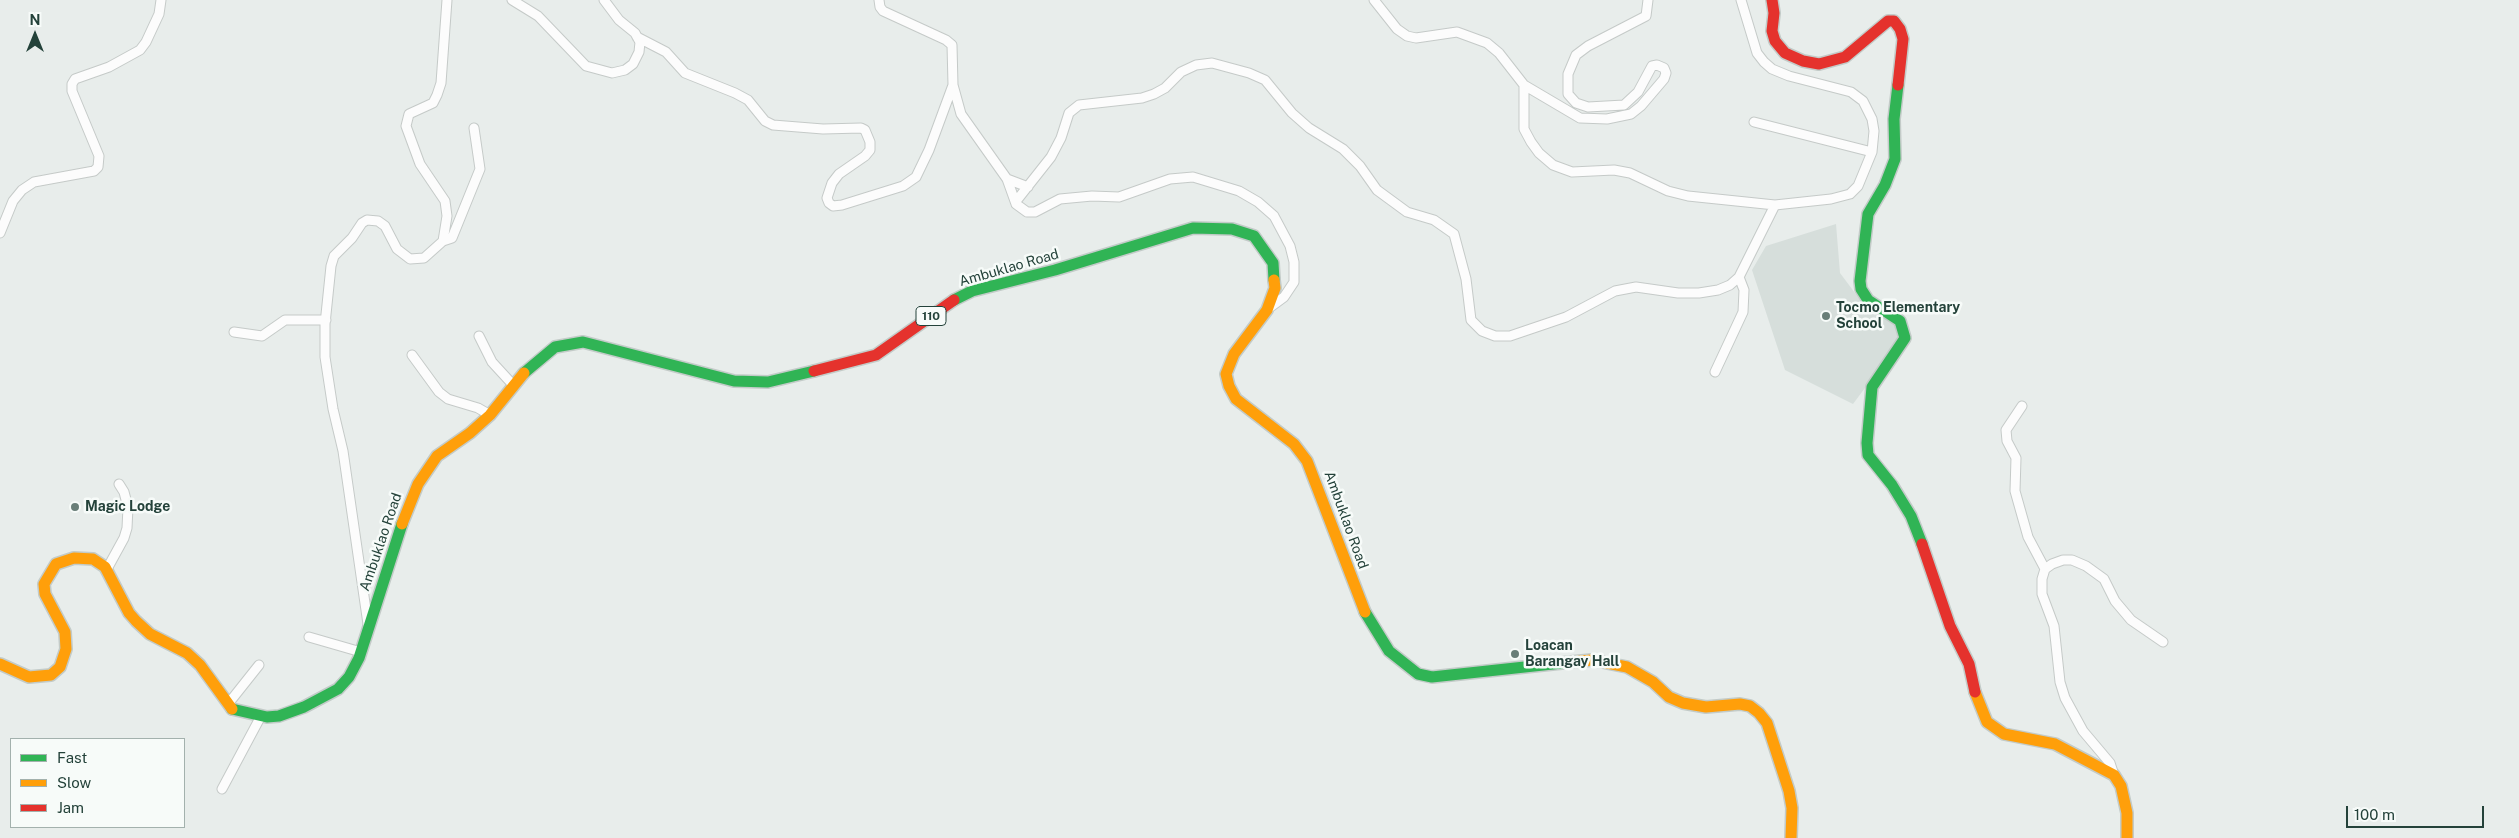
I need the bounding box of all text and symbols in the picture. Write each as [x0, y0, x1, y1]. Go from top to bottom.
north arrow [10, 10, 60, 60]
text: N [30, 12, 40, 28]
street label: Ambuklao Road [957, 246, 1061, 290]
place label: Tocmo Elementary School [1836, 300, 1960, 332]
road number: 110 [916, 306, 946, 326]
marker: Tocmo Elementary School [1820, 310, 1832, 322]
street label: Ambuklao Road [1321, 469, 1371, 571]
street label: Ambuklao Road [356, 491, 406, 593]
place label: Magic Lodge [85, 499, 170, 515]
marker: Magic Lodge [69, 501, 81, 513]
place label: Loacan Barangay Hall [1525, 638, 1619, 670]
marker: Loacan Barangay Hall [1509, 648, 1521, 660]
legend [10, 738, 185, 828]
text: Fast [57, 749, 87, 766]
text: Slow [57, 774, 91, 791]
scale bar [2349, 796, 2486, 828]
text: Jam [57, 799, 84, 816]
text: 100 m [2354, 806, 2395, 823]

